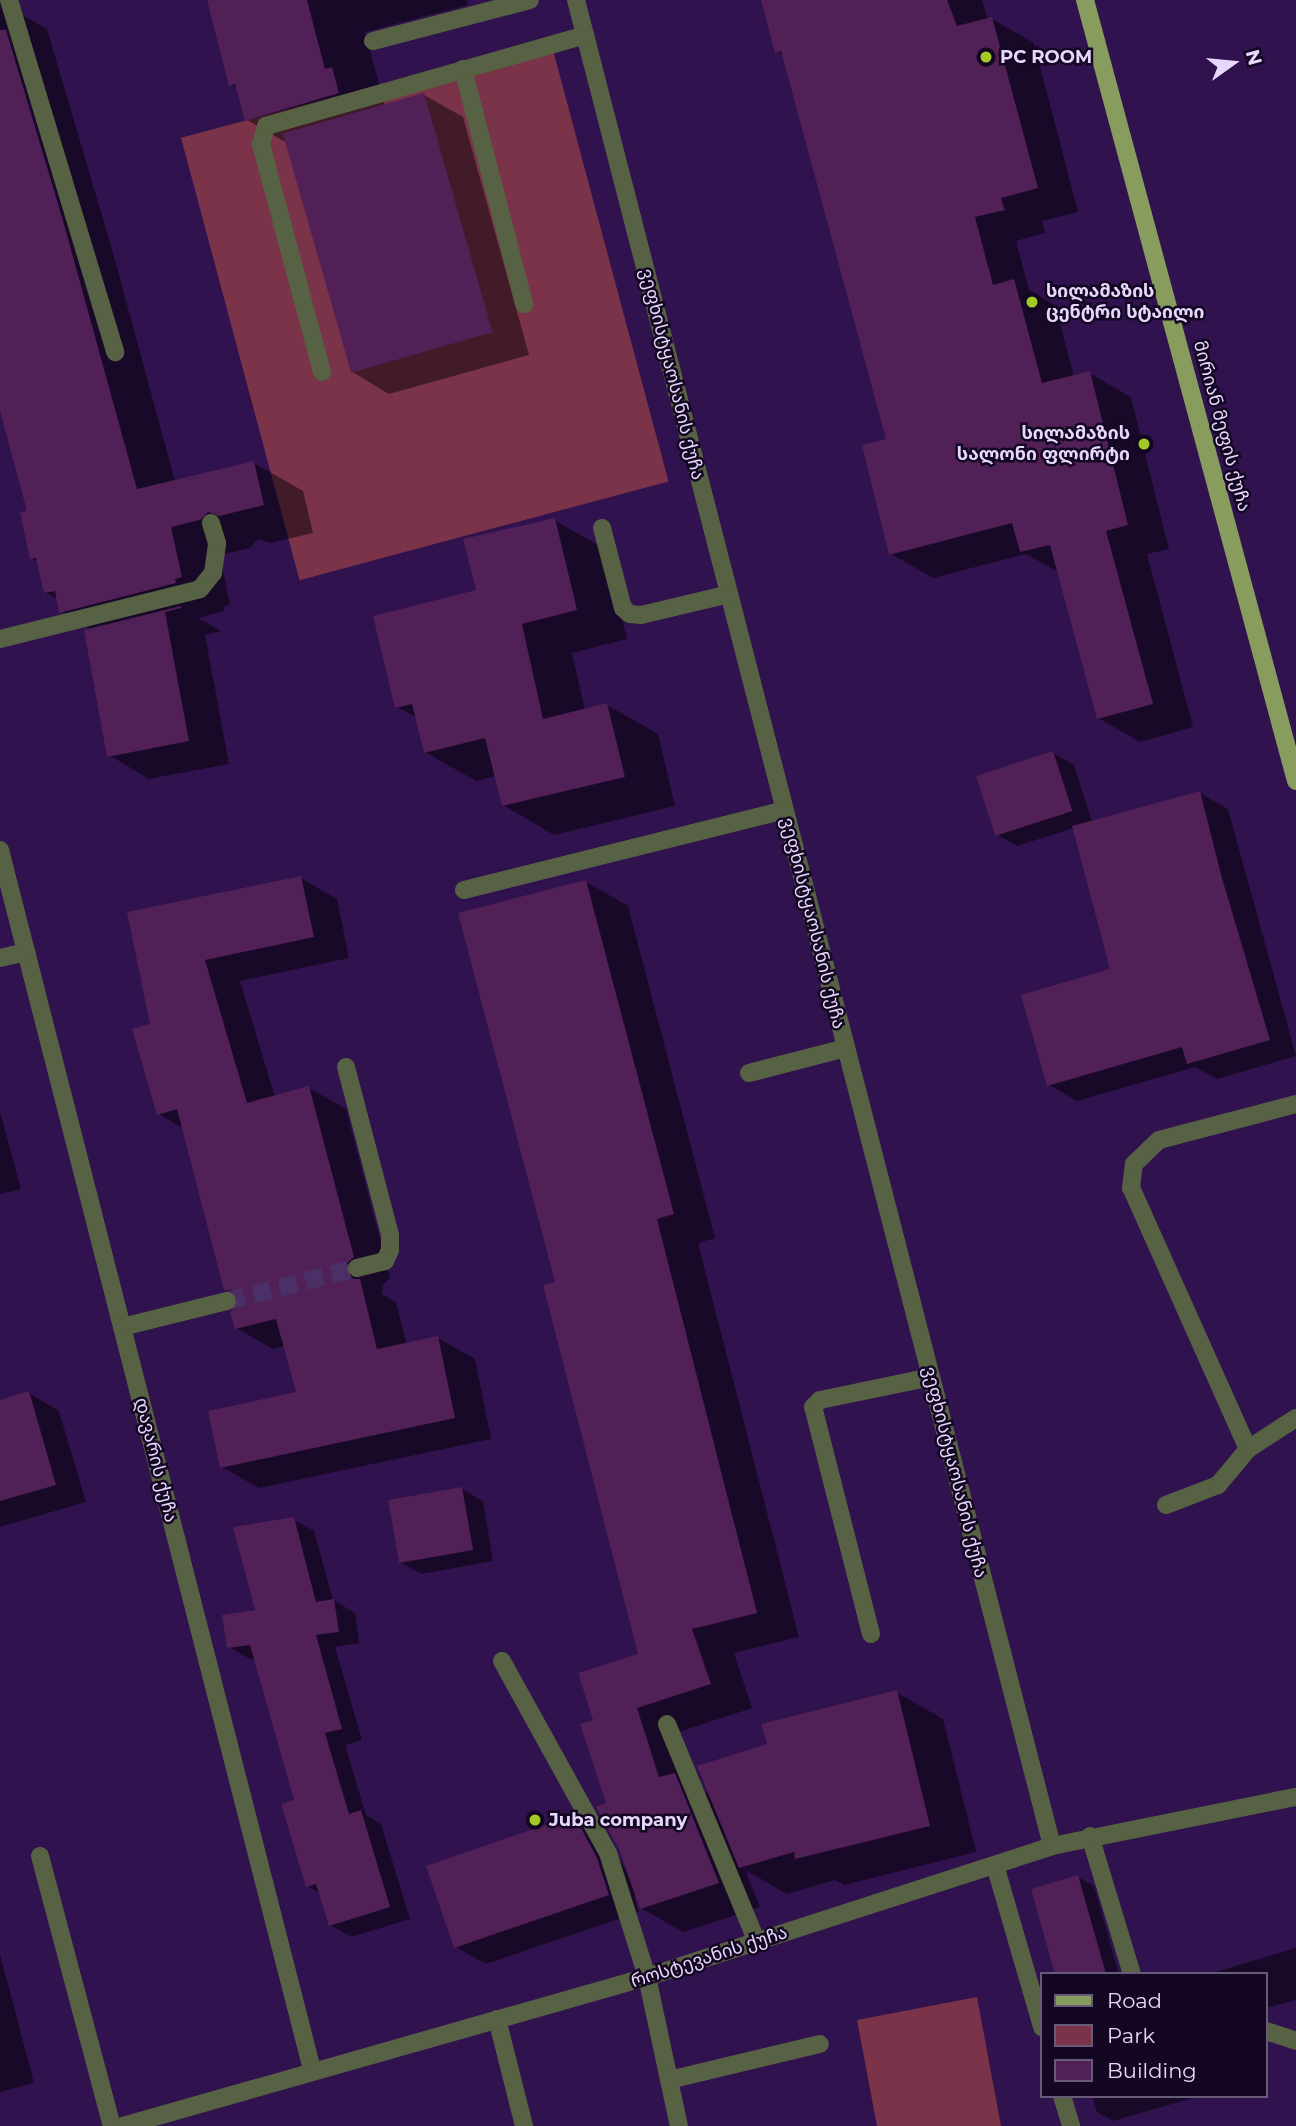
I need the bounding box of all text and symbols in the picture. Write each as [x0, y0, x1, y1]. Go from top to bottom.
north arrow [1198, 28, 1268, 98]
place label: PC ROOM [1000, 46, 1092, 68]
text: N [1241, 47, 1267, 68]
marker: PC ROOM [978, 49, 994, 65]
street label: ვეფხისტყაოსანის ქუჩა [635, 266, 709, 482]
place label: სილამაზის ცენტრი სტაილი [1046, 281, 1205, 324]
marker: სილამაზის ცენტრი სტაილი [1024, 294, 1040, 310]
street label: მირიან მეფის ქუჩა [1189, 338, 1255, 514]
place label: სილამაზის სალონი ფლირტი [957, 423, 1130, 466]
marker: სილამაზის სალონი ფლირტი [1136, 436, 1152, 452]
street label: ვეფხისტყაოსანის ქუჩა [776, 815, 850, 1031]
street label: ვეფხისტყაოსანის ქუჩა [918, 1364, 992, 1580]
street label: დავარის ქუჩა [130, 1395, 182, 1525]
place label: Juba company [549, 1809, 687, 1831]
marker: Juba company [527, 1812, 543, 1828]
street label: როსტევანის ქუჩა [628, 1922, 790, 1992]
legend [1040, 1972, 1268, 2098]
text: Road [1107, 1988, 1162, 2013]
text: Park [1107, 2023, 1155, 2048]
text: Building [1107, 2058, 1197, 2083]

